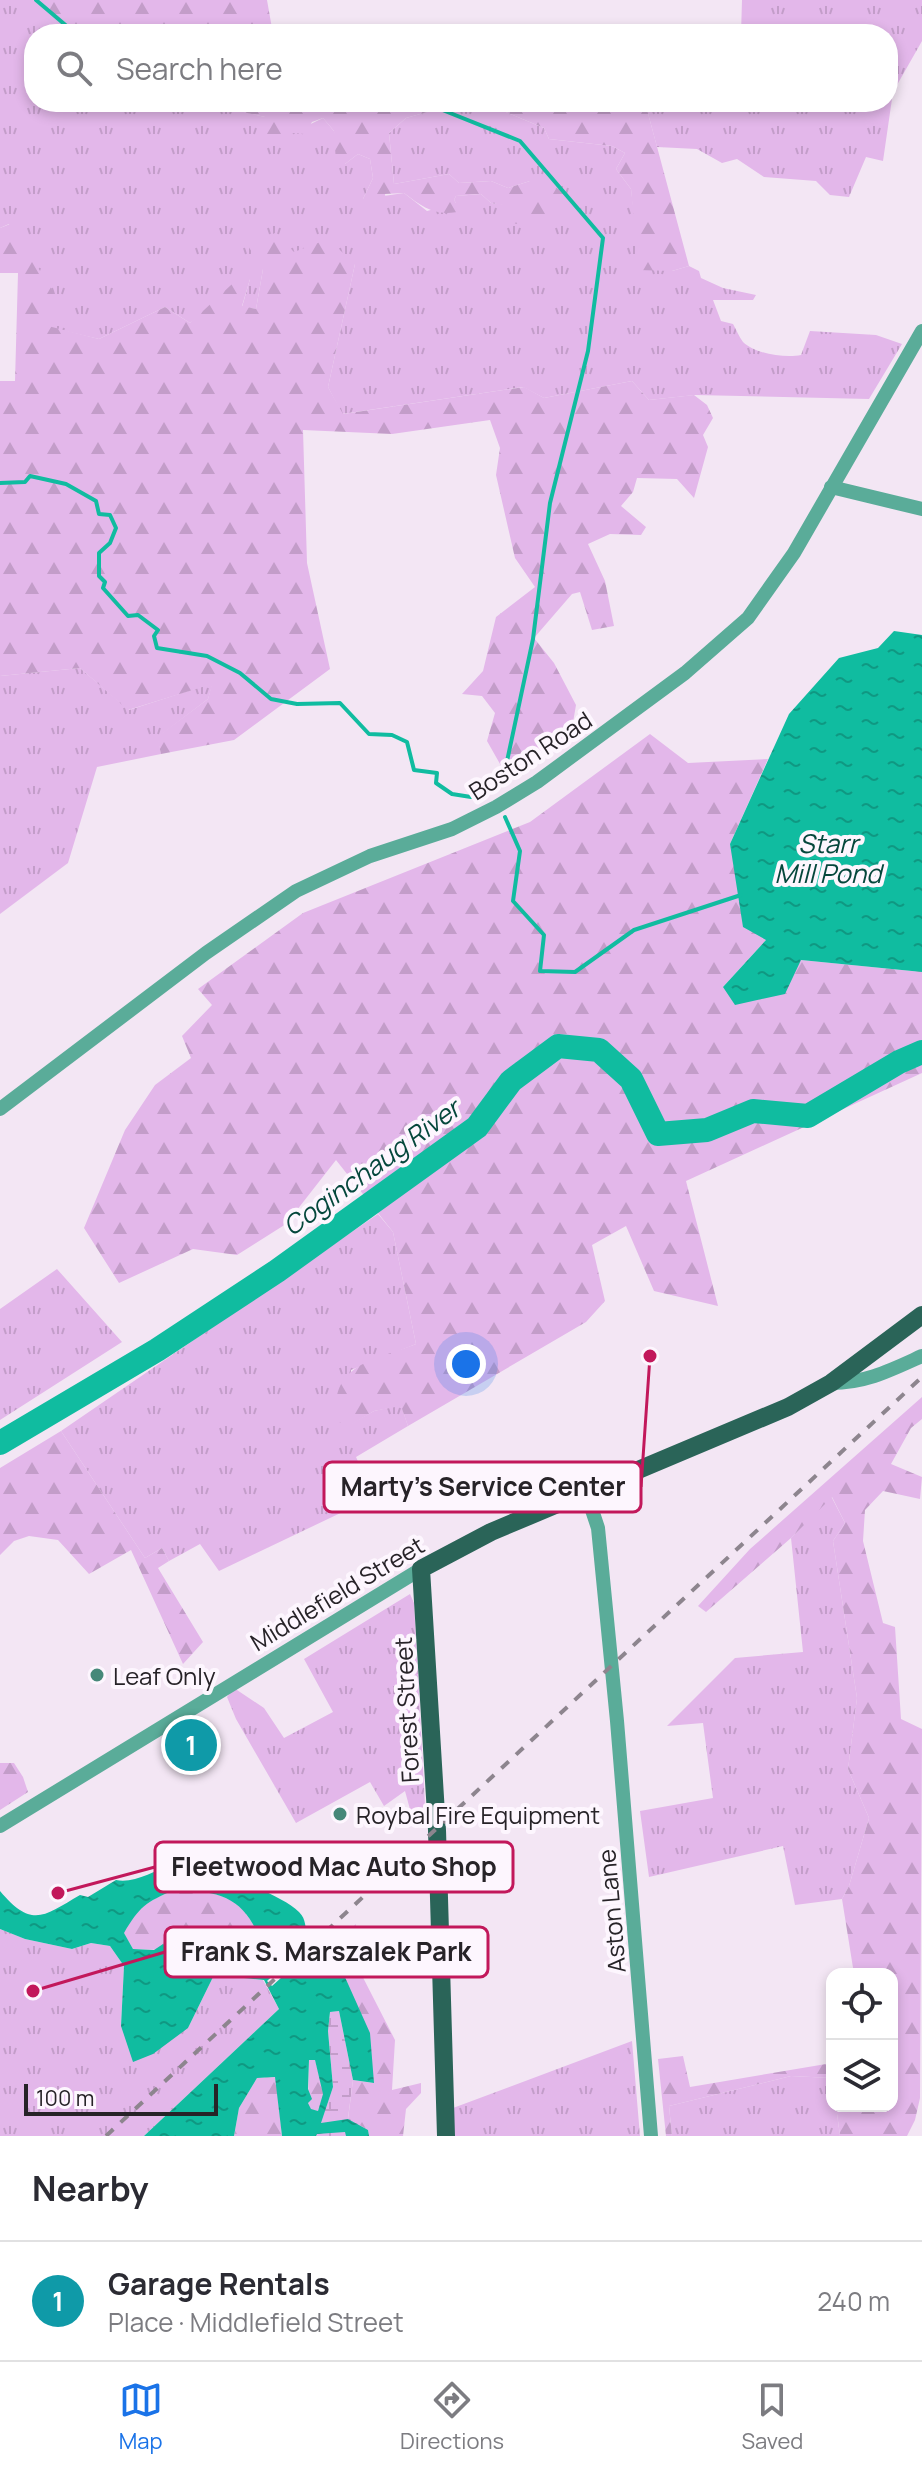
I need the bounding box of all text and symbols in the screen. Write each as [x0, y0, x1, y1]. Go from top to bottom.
search box [24, 24, 898, 112]
icon: search [52, 46, 96, 90]
text: Search here [116, 48, 283, 89]
street label: Boston Road [462, 703, 598, 807]
water label: Starr Mill Pond [774, 825, 885, 891]
water label: Coginchaug River [275, 1088, 470, 1244]
your location [446, 1344, 486, 1384]
callout: Marty's Service Center [324, 1462, 641, 1512]
text: Marty's Service Center [340, 1468, 626, 1504]
street label: Middlefield Street [244, 1528, 430, 1658]
street label: Forest Street [386, 1636, 426, 1784]
place label: Leaf Only [113, 1659, 216, 1692]
marker: Leaf Only [88, 1666, 106, 1684]
pin: 1 [165, 1715, 217, 1775]
place label: Roybal Fire Equipment [356, 1798, 600, 1831]
marker: Roybal Fire Equipment [331, 1805, 349, 1823]
callout: Fleetwood Mac Auto Shop [155, 1842, 513, 1892]
text: Fleetwood Mac Auto Shop [171, 1848, 497, 1884]
street label: Aston Lane [589, 1848, 633, 1974]
callout: Frank S. Marszalek Park [165, 1927, 488, 1977]
text: Frank S. Marszalek Park [181, 1933, 472, 1969]
map controls [826, 1968, 898, 2112]
button: locate [826, 1968, 898, 2040]
button: layers [826, 2040, 898, 2112]
scale bar [24, 2080, 218, 2116]
text: 100 m [36, 2083, 94, 2113]
text: Nearby [32, 2165, 148, 2211]
text: Garage Rentals [108, 2263, 330, 2304]
text: 1 [52, 2283, 64, 2319]
text: 240 m [817, 2283, 890, 2319]
text: Place · Middlefield Street [108, 2304, 404, 2340]
tab: Map [119, 2378, 163, 2456]
tab: Directions [400, 2378, 504, 2456]
tab: Saved [741, 2378, 803, 2456]

